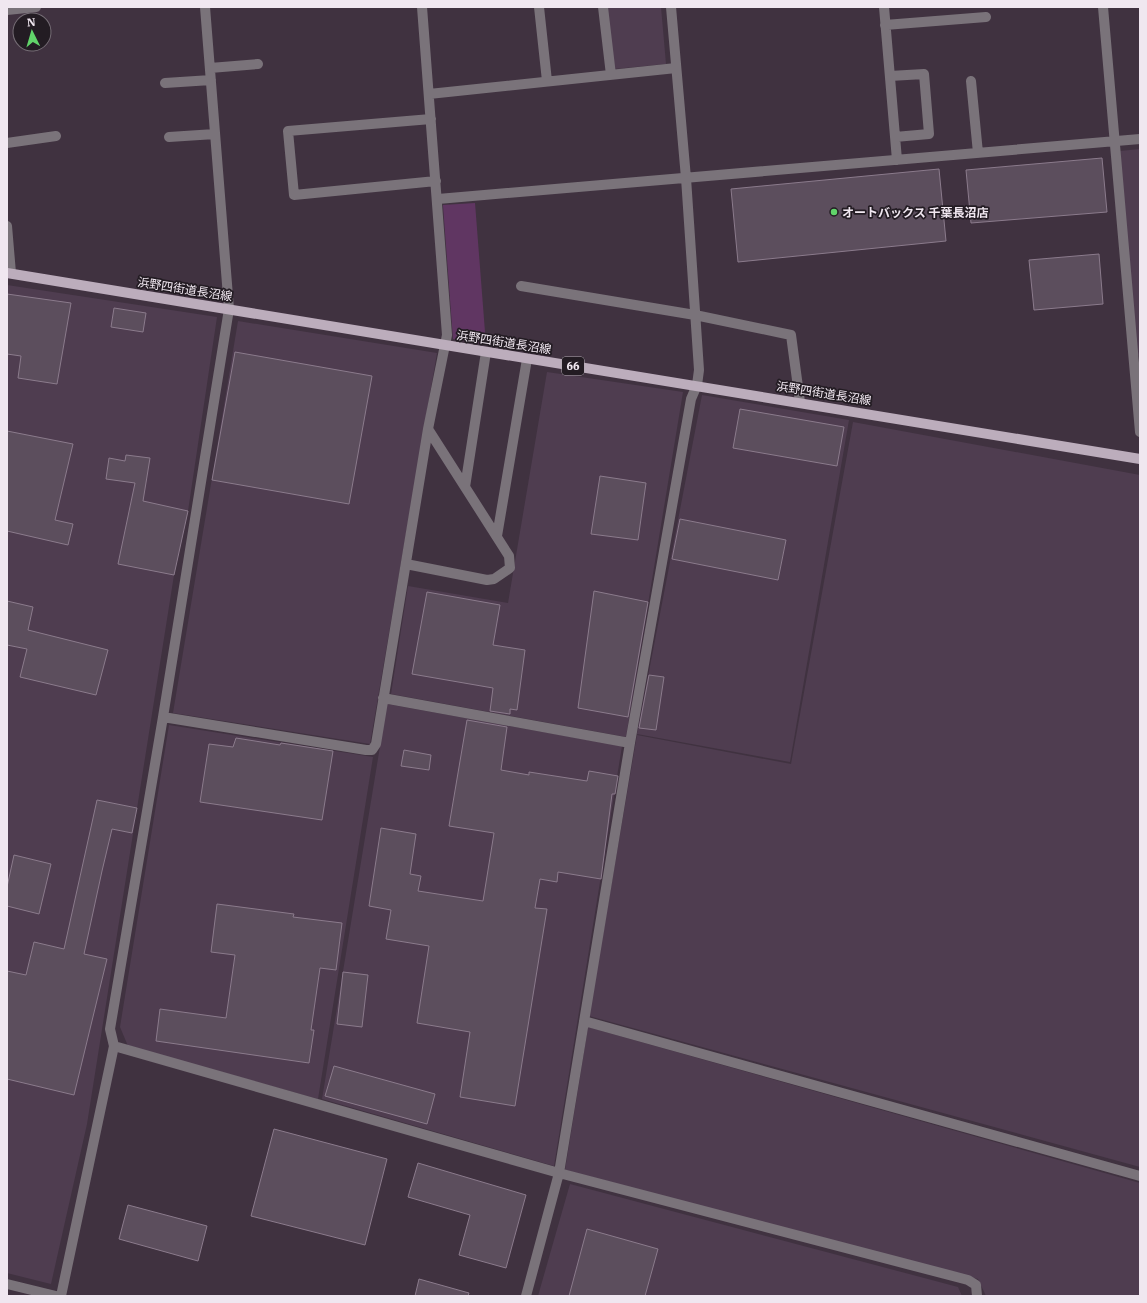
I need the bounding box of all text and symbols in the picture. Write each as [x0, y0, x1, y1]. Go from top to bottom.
north arrow [12, 12, 52, 52]
text: N [26, 15, 36, 29]
place label: オートバックス 千葉長沼店 [842, 205, 988, 220]
marker: オートバックス 千葉長沼店 [829, 207, 839, 217]
street label: 浜野四街道長沼線 [136, 274, 234, 304]
street label: 浜野四街道長沼線 [455, 327, 553, 357]
road number: 66 [562, 357, 584, 375]
street label: 浜野四街道長沼線 [775, 378, 873, 408]

